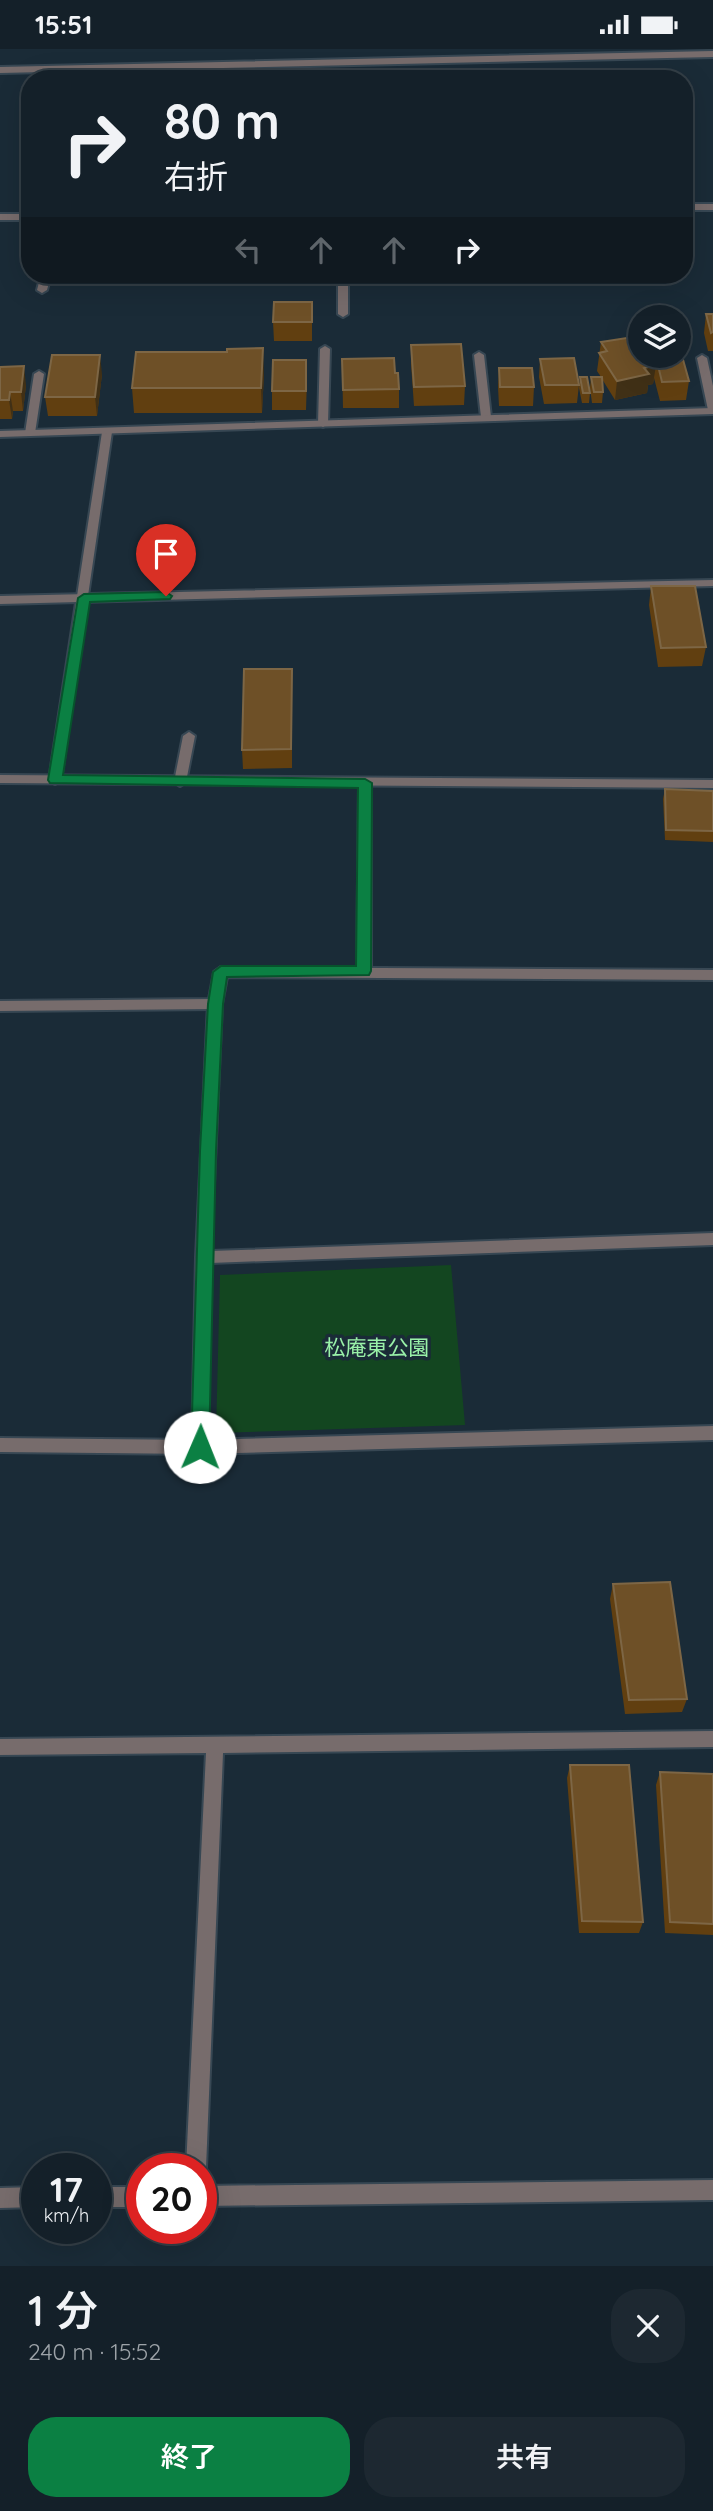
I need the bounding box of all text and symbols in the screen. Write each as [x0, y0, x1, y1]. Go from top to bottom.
text: 15:51 [35, 8, 92, 41]
text: 80 m [164, 90, 280, 151]
icon: right [49, 98, 140, 189]
text: 右折 [164, 156, 228, 196]
icon: left [229, 231, 267, 269]
icon: ahead [302, 231, 340, 269]
icon: ahead [375, 231, 413, 269]
icon: right [448, 231, 486, 269]
map controls [628, 305, 691, 368]
button: layers [628, 305, 691, 368]
pin [136, 524, 196, 596]
icon: arrive [147, 535, 185, 573]
park label: 松庵東公園 [325, 1334, 430, 1360]
position arrow [163, 1410, 237, 1484]
speed limit sign: 20 [126, 2153, 217, 2244]
text: 17 [50, 2167, 83, 2211]
text: km/h [44, 2204, 89, 2227]
text: 1 分 [28, 2284, 98, 2337]
button: close [611, 2289, 685, 2363]
text: 240 m · 15:52 [28, 2337, 161, 2366]
button: 終了 [28, 2417, 350, 2497]
button: 共有 [364, 2417, 685, 2497]

